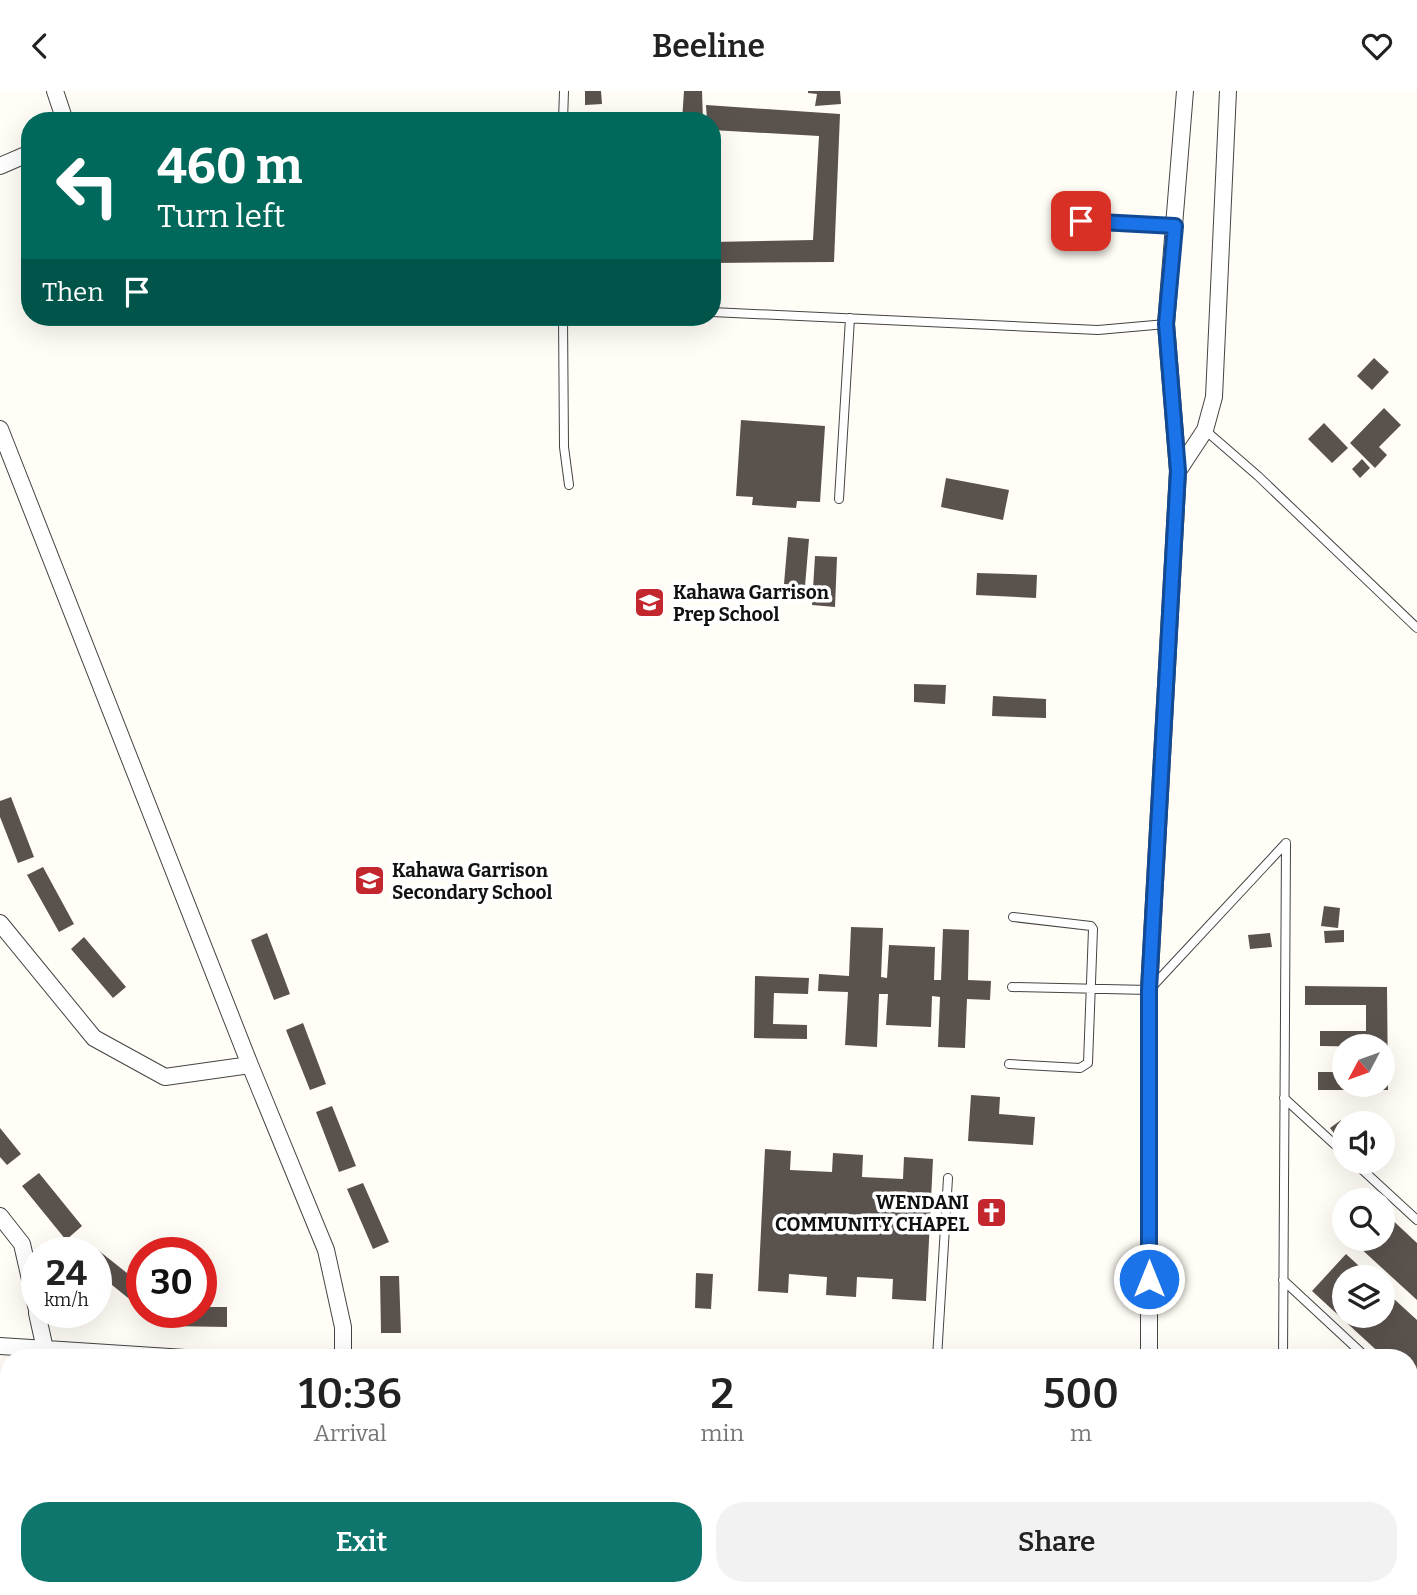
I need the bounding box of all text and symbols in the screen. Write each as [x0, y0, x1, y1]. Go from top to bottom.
icon: back [21, 27, 59, 65]
text: Beeline [652, 27, 765, 65]
icon: heart [1358, 27, 1396, 65]
text: 460 m [157, 137, 302, 196]
icon: left [42, 140, 133, 231]
pin [1051, 191, 1111, 251]
text: Turn left [157, 197, 285, 235]
icon: arrive [1062, 202, 1100, 240]
icon: arrive [118, 273, 156, 311]
text: Then [42, 277, 104, 308]
place label: Kahawa Garrison Prep School [673, 581, 830, 626]
school or university icon: Kahawa Garrison Prep School [633, 586, 667, 620]
place label: Kahawa Garrison Secondary School [392, 859, 553, 904]
school or university icon: Kahawa Garrison Secondary School [352, 864, 386, 898]
north arrow [1332, 1034, 1395, 1097]
map controls [1332, 1034, 1395, 1328]
button: sound [1332, 1111, 1395, 1174]
button: search [1332, 1188, 1395, 1251]
place label: WENDANI COMMUNITY CHAPEL [775, 1191, 969, 1236]
church icon: WENDANI COMMUNITY CHAPEL [975, 1196, 1009, 1230]
speed limit sign: 30 [126, 1237, 217, 1328]
position arrow [1112, 1242, 1186, 1316]
text: 24 [46, 1252, 87, 1294]
button: layers [1332, 1265, 1395, 1328]
text: km/h [44, 1289, 89, 1311]
text: 10:36 [299, 1369, 402, 1419]
text: 2 [711, 1369, 734, 1419]
text: 500 [1043, 1369, 1119, 1419]
text: Arrival [314, 1419, 387, 1447]
text: min [701, 1419, 744, 1447]
text: m [1070, 1419, 1092, 1447]
button: Exit [21, 1502, 702, 1582]
button: Share [716, 1502, 1397, 1582]

